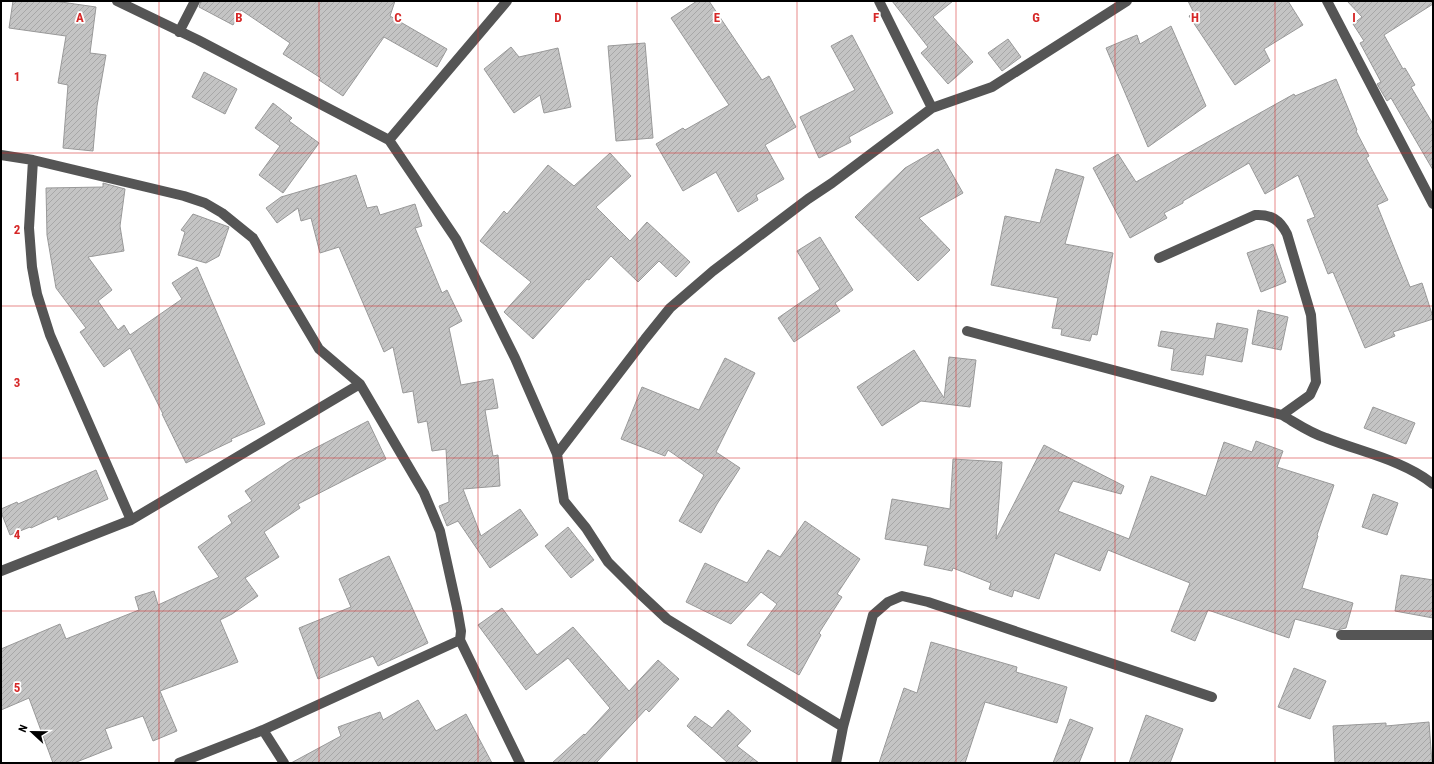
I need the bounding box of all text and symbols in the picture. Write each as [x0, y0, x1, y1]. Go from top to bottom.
text: A [76, 10, 84, 25]
text: B [235, 10, 243, 25]
text: C [394, 10, 402, 25]
text: D [554, 10, 562, 25]
text: E [714, 10, 721, 25]
text: F [873, 10, 879, 25]
text: G [1032, 10, 1040, 25]
text: H [1191, 10, 1199, 25]
text: I [1352, 10, 1356, 25]
text: 1 [14, 69, 20, 84]
text: 2 [14, 222, 21, 237]
text: 3 [14, 375, 20, 390]
text: 4 [14, 527, 21, 542]
text: 5 [14, 680, 21, 695]
north arrow [12, 712, 52, 752]
text: N [16, 723, 31, 734]

